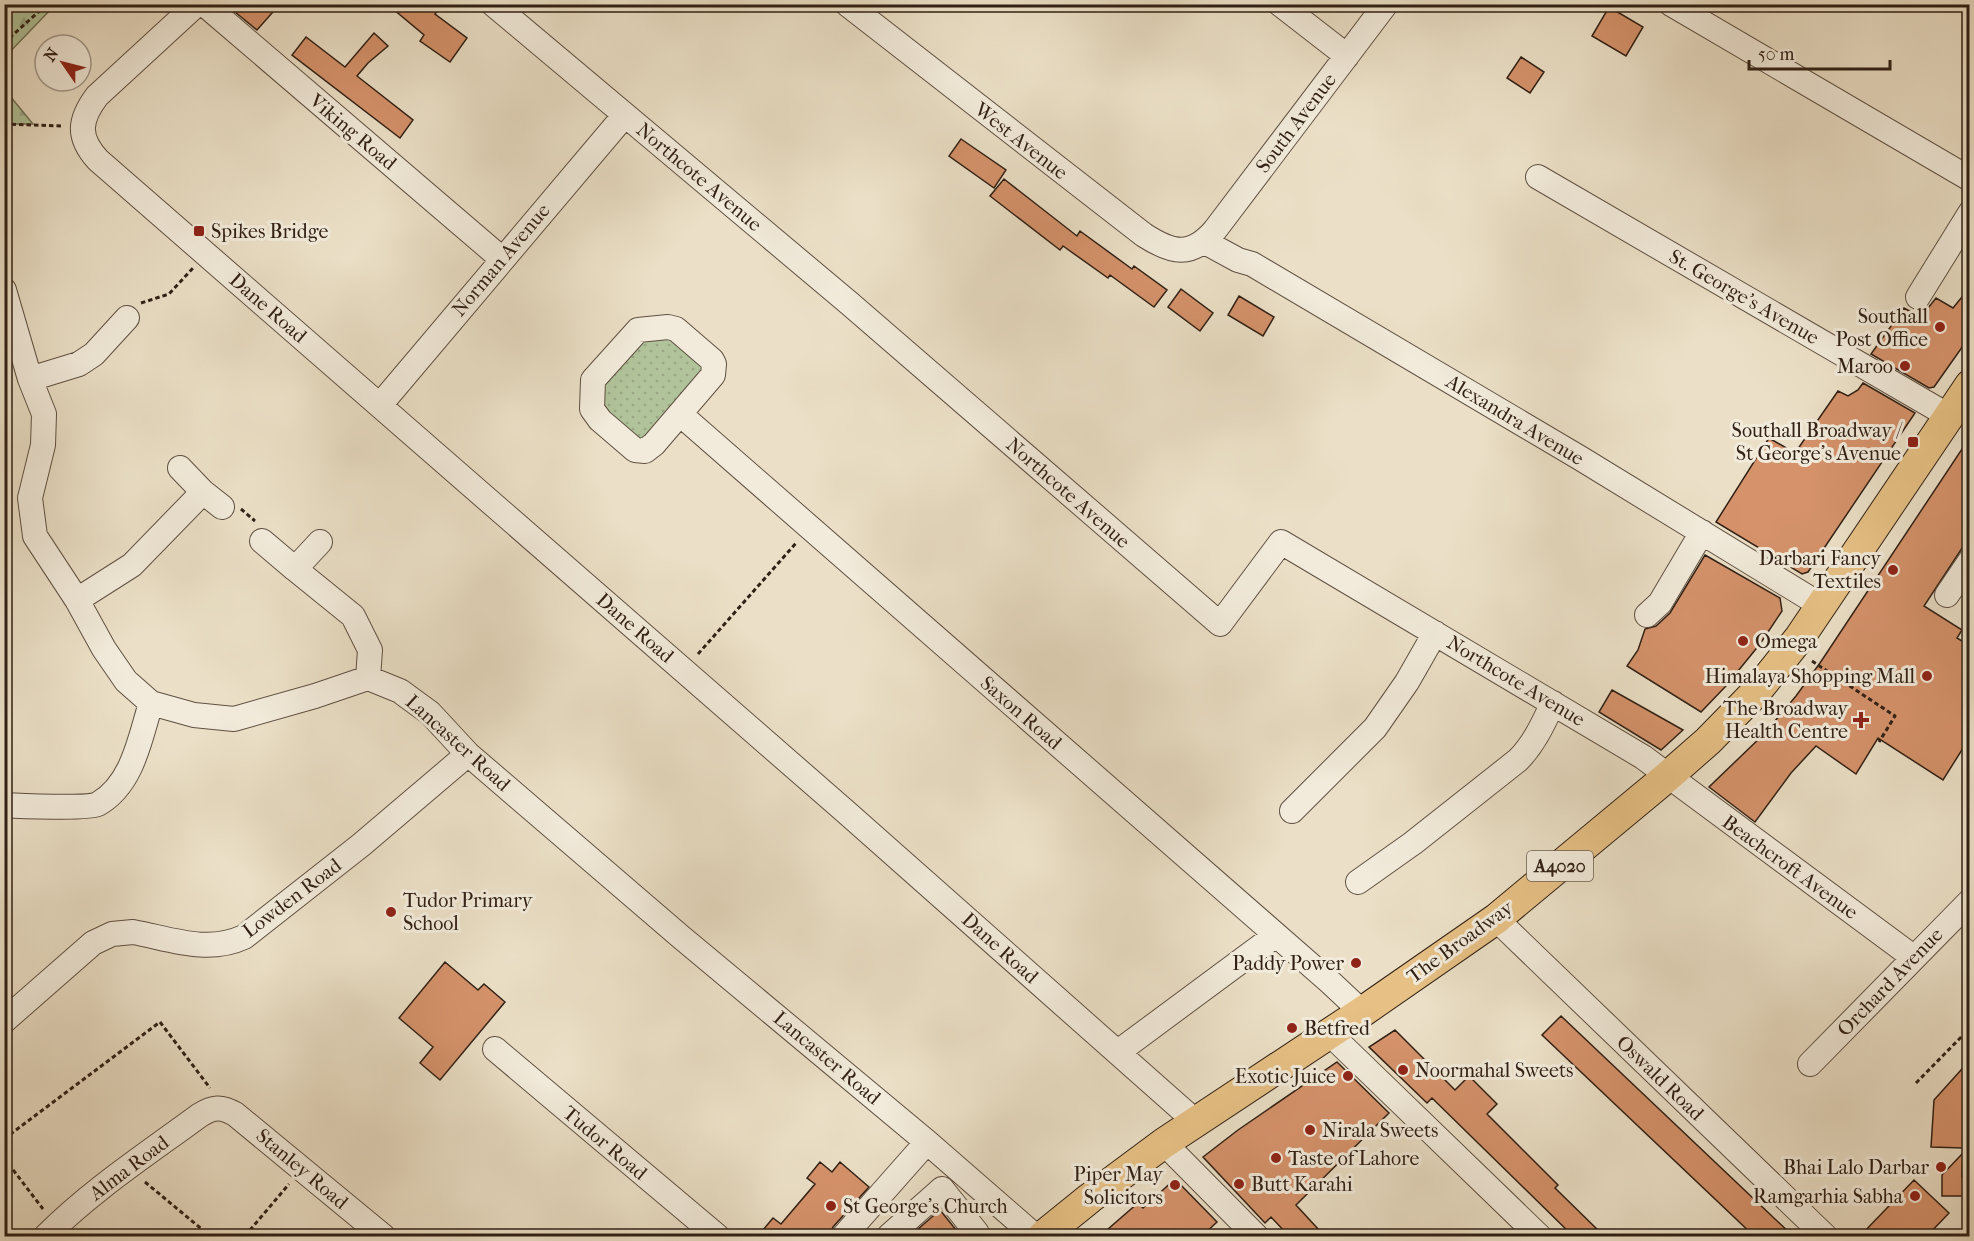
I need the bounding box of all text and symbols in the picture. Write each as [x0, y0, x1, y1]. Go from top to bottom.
north arrow [33, 33, 93, 93]
scale bar [1749, 33, 1890, 71]
text: N [40, 44, 63, 65]
text: 50 m [1758, 44, 1795, 65]
street label: South Avenue [1251, 69, 1341, 177]
street label: Viking Road [304, 88, 402, 176]
street label: West Avenue [969, 97, 1072, 184]
street label: Northcote Avenue [632, 118, 766, 236]
street label: Norman Avenue [447, 199, 555, 321]
place label: Spikes Bridge [211, 220, 328, 243]
marker: Spikes Bridge [192, 224, 206, 238]
street label: St. George's Avenue [1665, 245, 1823, 349]
street label: Dane Road [225, 268, 312, 348]
place label: Southall Post Office [1835, 305, 1928, 351]
marker: Southall Post Office [1933, 320, 1947, 334]
place label: Maroo [1837, 355, 1893, 378]
marker: Maroo [1898, 359, 1912, 373]
street label: Alexandra Avenue [1441, 369, 1588, 470]
place label: Southall Broadway / St George's Avenue [1732, 419, 1903, 465]
street label: Northcote Avenue [1001, 433, 1135, 553]
marker: Southall Broadway / St George's Avenue [1906, 435, 1920, 449]
place label: Darbari Fancy Textiles [1759, 547, 1882, 593]
marker: Darbari Fancy Textiles [1886, 563, 1900, 577]
street label: Dane Road [592, 588, 679, 668]
place label: Omega [1755, 630, 1818, 653]
street label: Northcote Avenue [1443, 631, 1589, 731]
marker: Omega [1736, 634, 1750, 648]
place label: Himalaya Shopping Mall [1705, 665, 1915, 688]
marker: Himalaya Shopping Mall [1920, 669, 1934, 683]
street label: Saxon Road [976, 672, 1067, 755]
street label: Lancaster Road [401, 690, 516, 797]
place label: The Broadway Health Centre [1723, 697, 1849, 743]
marker: The Broadway Health Centre [1852, 711, 1870, 729]
street label: Beachcroft Avenue [1718, 810, 1862, 924]
road number: A4020 [1527, 851, 1593, 881]
street label: Lowden Road [238, 853, 347, 943]
place label: Tudor Primary School [403, 889, 534, 935]
street label: The Broadway [1403, 895, 1518, 988]
marker: Tudor Primary School [384, 905, 398, 919]
street label: Dane Road [957, 908, 1044, 989]
street label: Orchard Avenue [1833, 923, 1947, 1041]
place label: Paddy Power [1232, 952, 1344, 975]
marker: Paddy Power [1349, 956, 1363, 970]
street label: Lancaster Road [769, 1007, 886, 1110]
place label: Betfred [1304, 1017, 1371, 1040]
marker: Betfred [1285, 1021, 1299, 1035]
street label: Oswald Road [1612, 1031, 1709, 1126]
place label: Noormahal Sweets [1415, 1059, 1573, 1082]
marker: Noormahal Sweets [1396, 1063, 1410, 1077]
place label: Exotic Juice [1235, 1065, 1336, 1088]
marker: Exotic Juice [1341, 1069, 1355, 1083]
street label: Tudor Road [558, 1101, 652, 1185]
place label: Nirala Sweets [1322, 1119, 1438, 1142]
marker: Nirala Sweets [1303, 1123, 1317, 1137]
street label: Stanley Road [251, 1124, 353, 1215]
street label: Alma Road [84, 1130, 174, 1206]
place label: Taste of Lahore [1288, 1147, 1420, 1170]
marker: Taste of Lahore [1269, 1151, 1283, 1165]
place label: Bhai Lalo Darbar [1783, 1156, 1929, 1179]
marker: Bhai Lalo Darbar [1934, 1160, 1948, 1174]
place label: Piper May Solicitors [1074, 1163, 1164, 1209]
place label: Butt Karahi [1251, 1173, 1353, 1196]
marker: Butt Karahi [1232, 1177, 1246, 1191]
marker: Piper May Solicitors [1168, 1178, 1182, 1192]
place label: Ramgarhia Sabha [1753, 1185, 1904, 1208]
marker: Ramgarhia Sabha [1908, 1189, 1922, 1203]
place label: St George's Church [843, 1195, 1009, 1218]
marker: St George's Church [824, 1199, 838, 1213]

